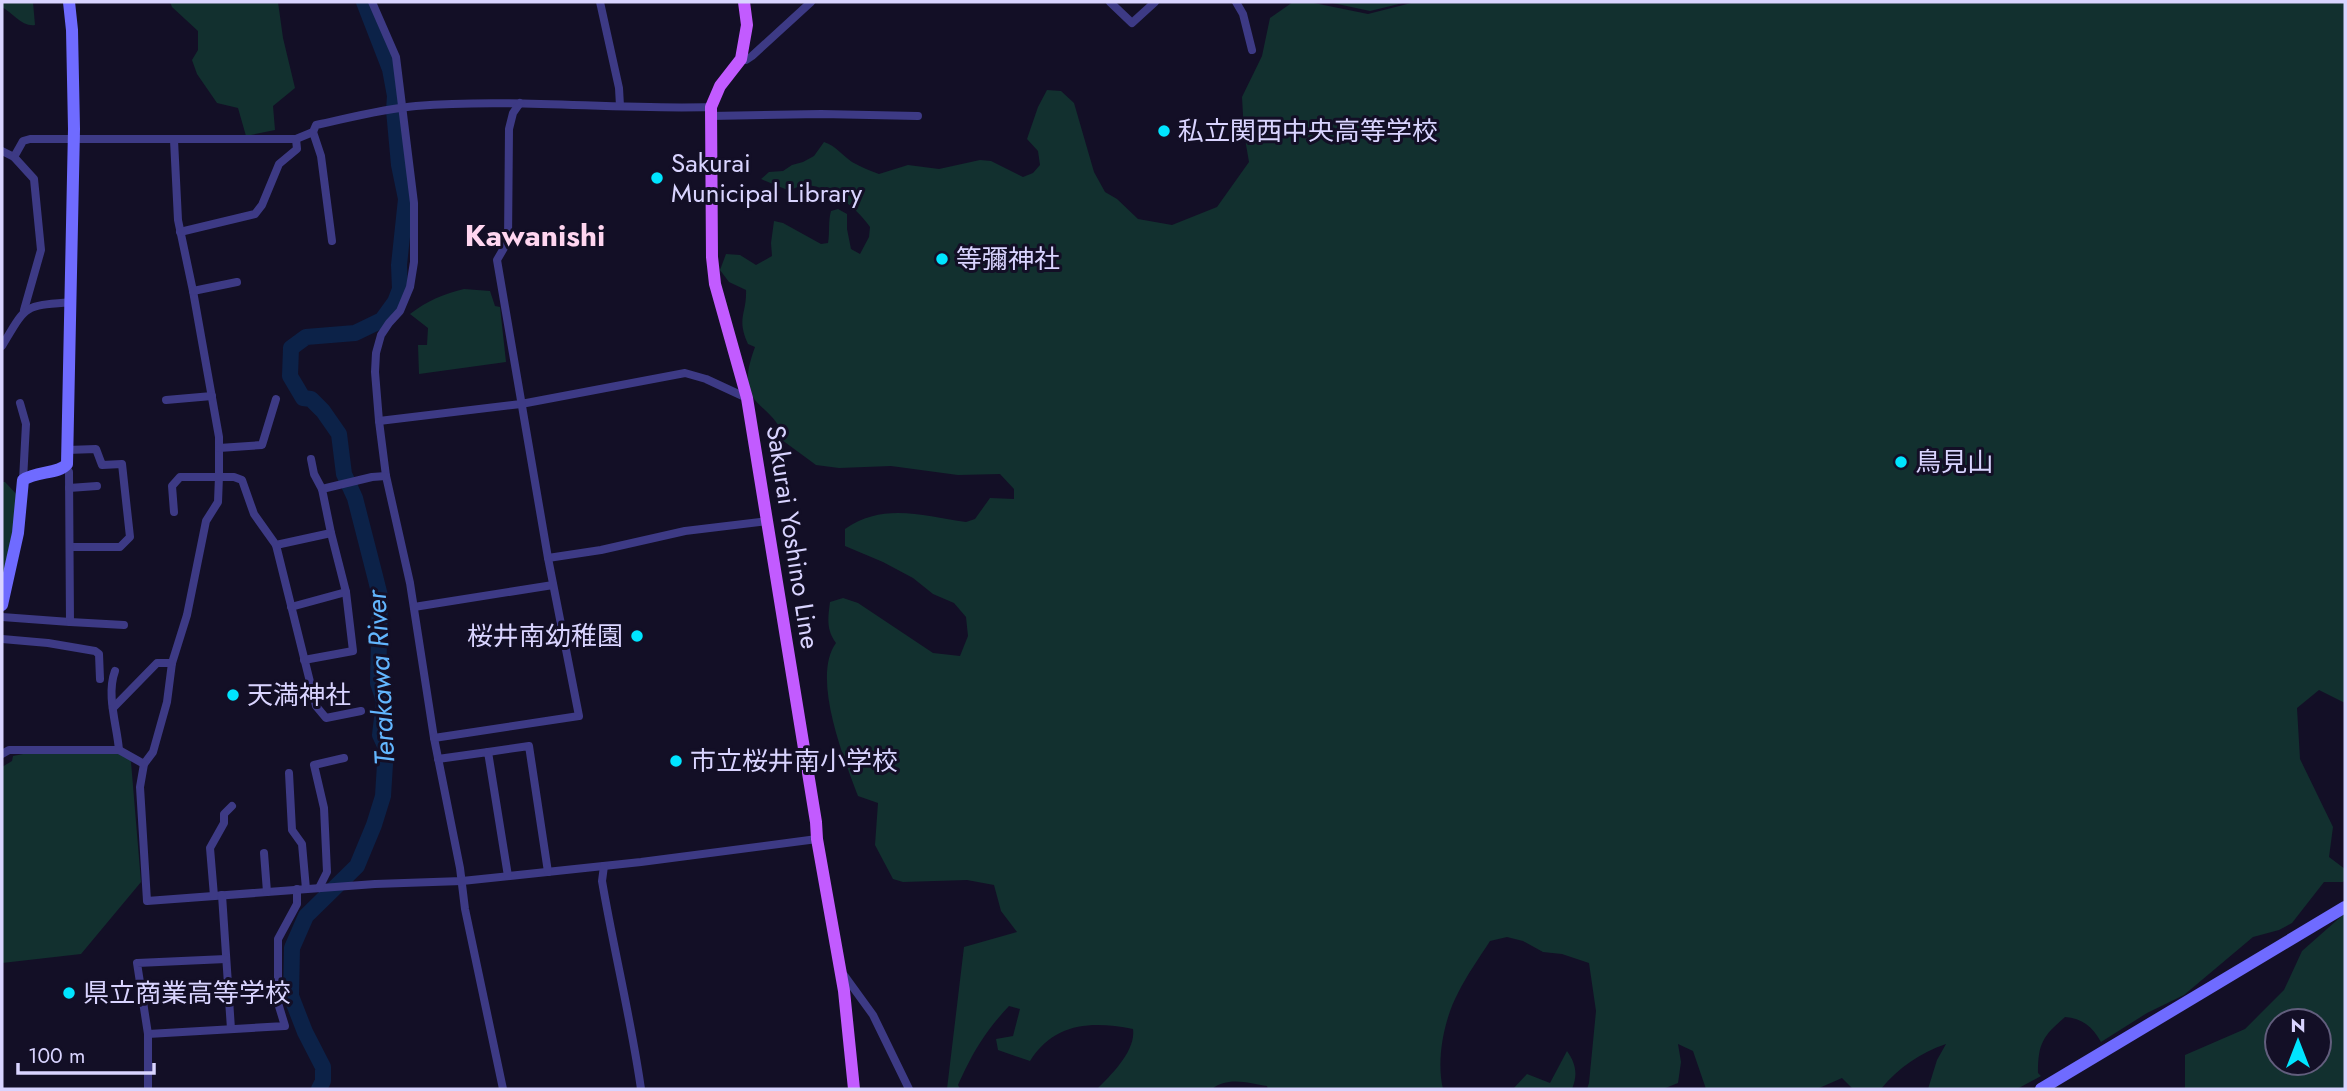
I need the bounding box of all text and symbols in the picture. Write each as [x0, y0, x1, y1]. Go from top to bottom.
place label: 私立関西中央高等学校 [1178, 112, 1438, 150]
marker: 私立関西中央高等学校 [1156, 123, 1172, 139]
place label: Sakurai Municipal Library [671, 144, 863, 212]
marker: Sakurai Municipal Library [649, 170, 665, 186]
district label: Kawanishi [465, 214, 605, 257]
place label: 等彌神社 [956, 240, 1060, 278]
marker: 等彌神社 [934, 251, 950, 267]
street label: Sakurai Yoshino Line [757, 423, 829, 651]
place label: 鳥見山 [1915, 443, 1993, 481]
marker: 鳥見山 [1893, 454, 1909, 470]
water label: Terakawa River [355, 588, 406, 767]
place label: 桜井南幼稚園 [467, 617, 623, 655]
marker: 桜井南幼稚園 [629, 628, 645, 644]
place label: 天満神社 [247, 676, 351, 714]
marker: 天満神社 [225, 687, 241, 703]
place label: 市立桜井南小学校 [690, 742, 898, 780]
marker: 市立桜井南小学校 [668, 753, 684, 769]
place label: 県立商業高等学校 [83, 974, 291, 1012]
marker: 県立商業高等学校 [61, 985, 77, 1001]
north arrow [2263, 1007, 2333, 1077]
text: N [2290, 1012, 2306, 1039]
scale bar [18, 1032, 154, 1076]
text: 100 m [28, 1041, 85, 1071]

